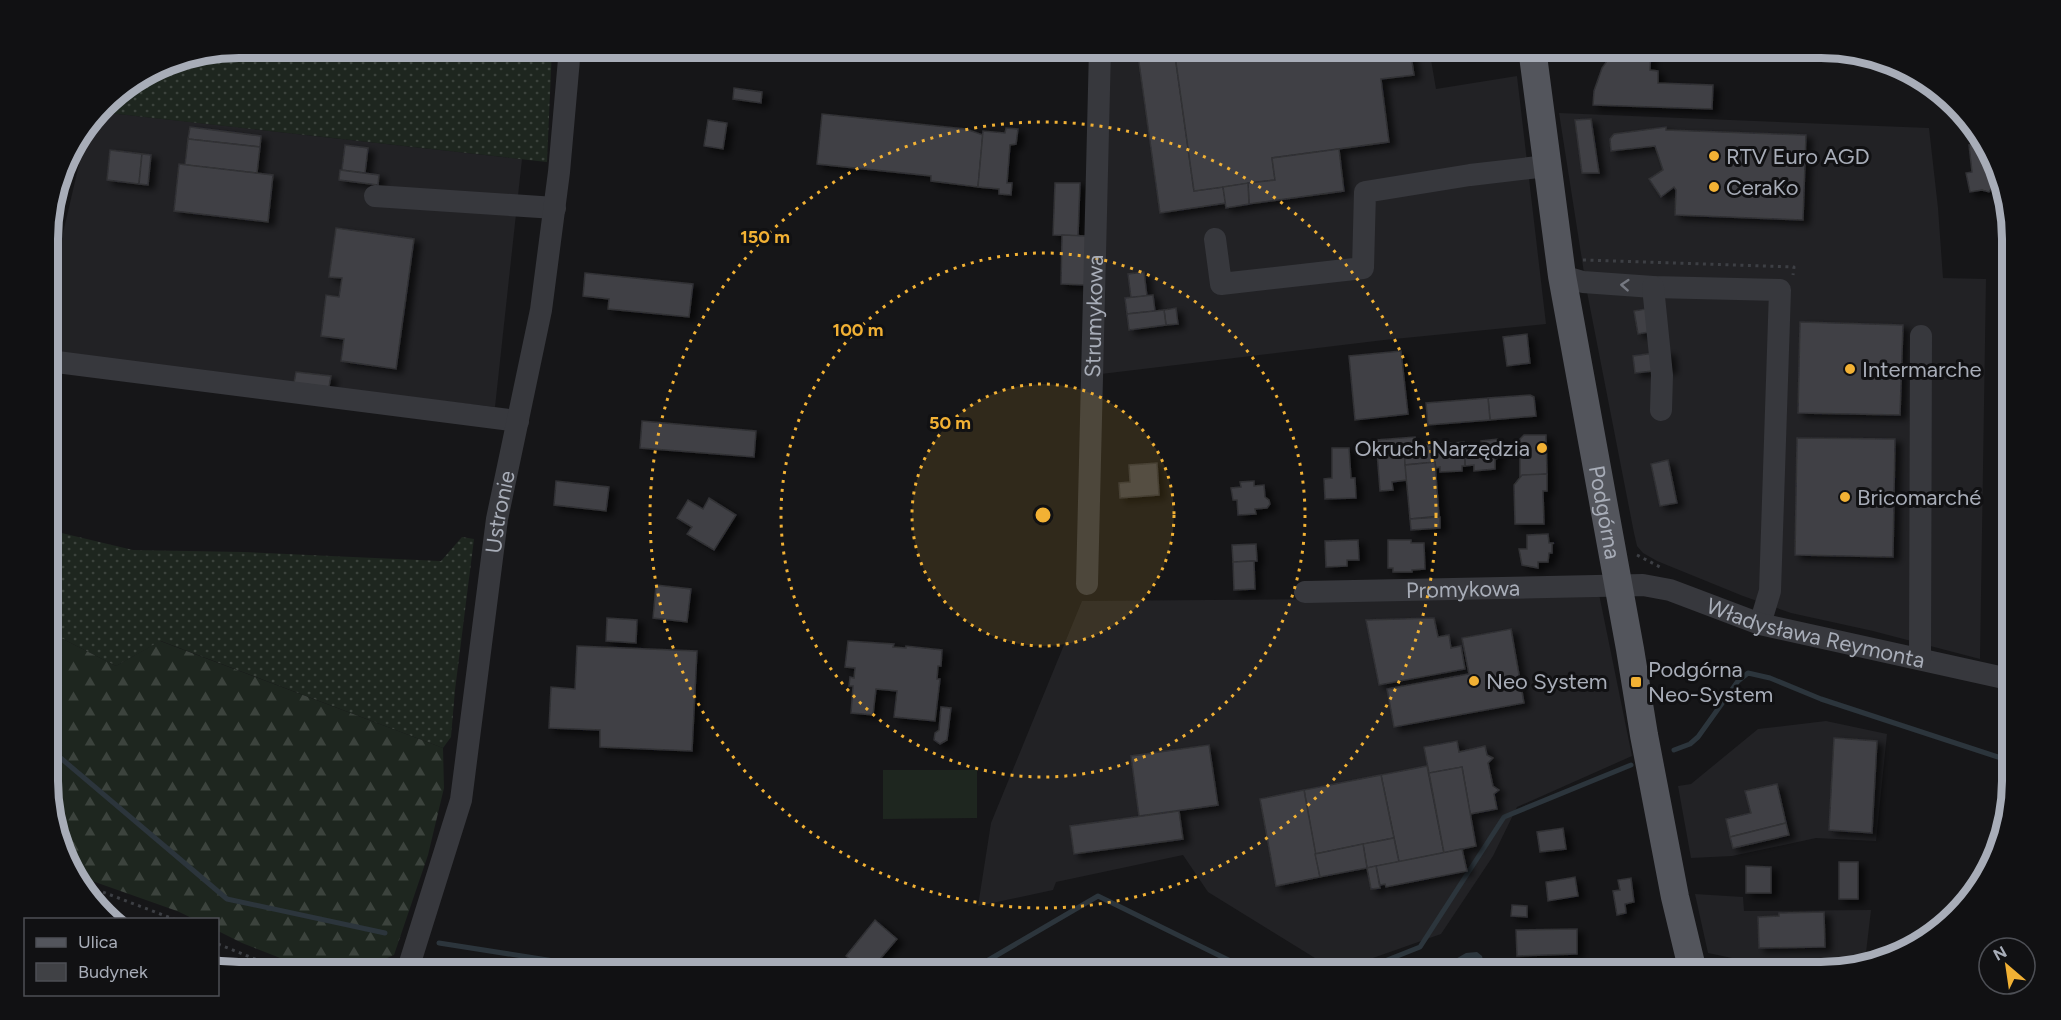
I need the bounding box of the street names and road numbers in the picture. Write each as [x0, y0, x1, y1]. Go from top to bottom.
street label: Strumykowa [1079, 254, 1108, 378]
street label: Podgórna [1583, 463, 1627, 561]
street label: Ustronie [479, 468, 520, 555]
street label: Promykowa [1406, 574, 1520, 603]
street label: Władysława Reymonta [1703, 592, 1928, 674]

